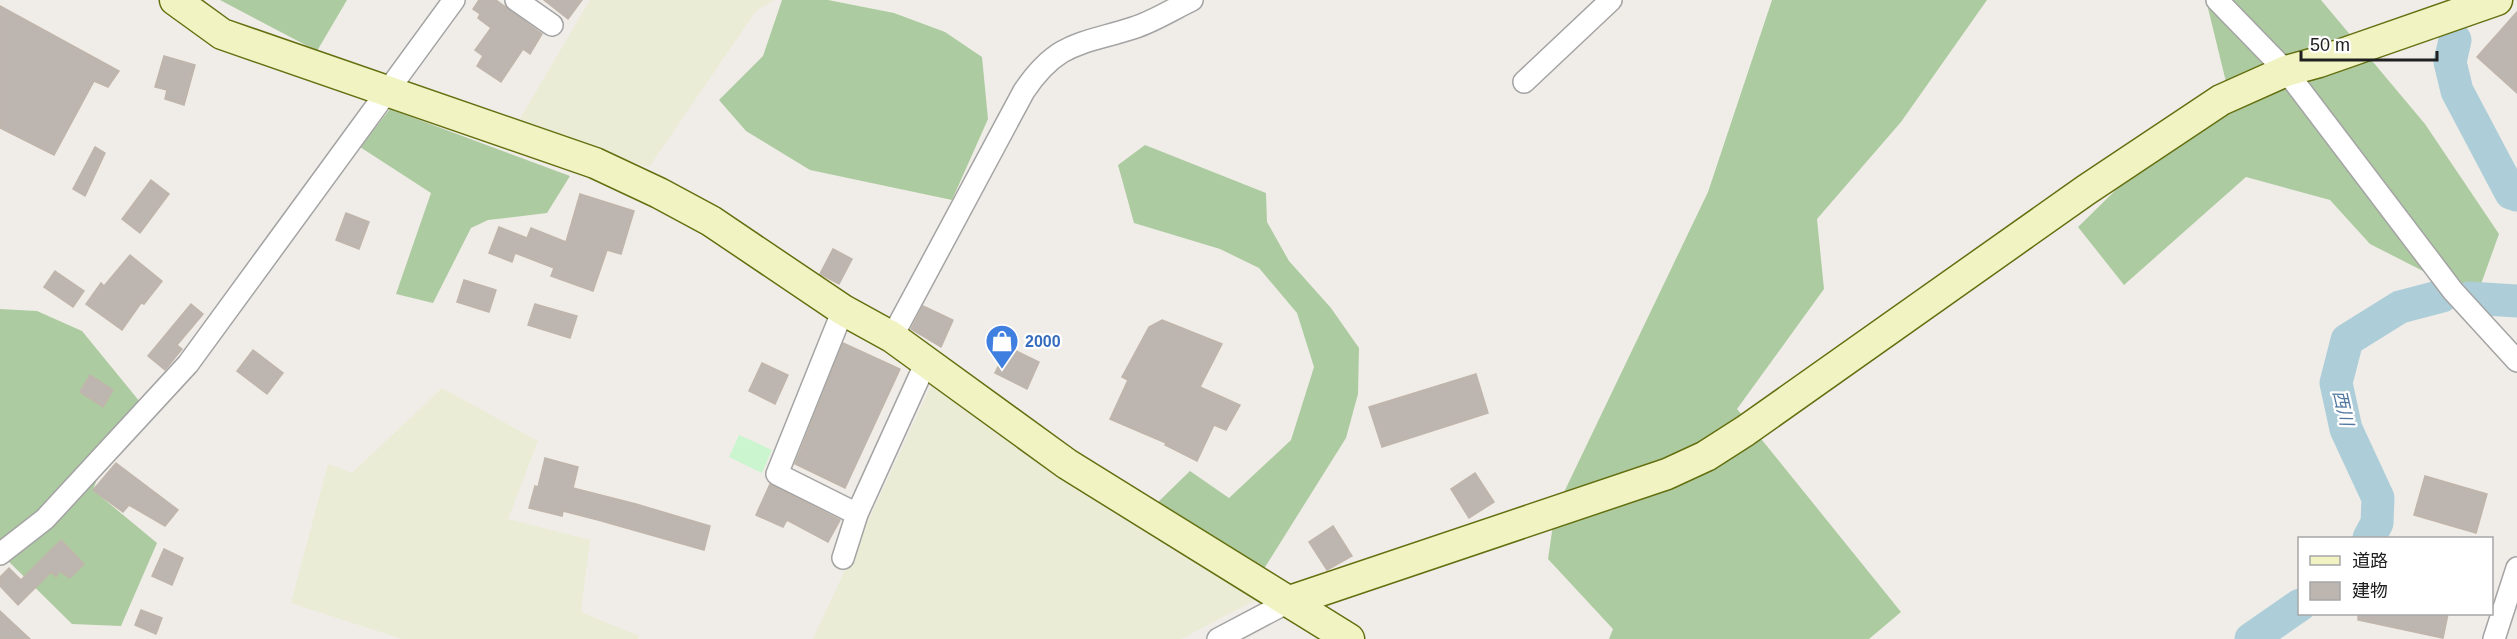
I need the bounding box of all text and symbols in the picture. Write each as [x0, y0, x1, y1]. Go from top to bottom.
scale bar [2301, 24, 2438, 62]
text: 50 m [2310, 35, 2350, 55]
shop icon: 2000 [984, 323, 1020, 370]
place label: 2000 [1025, 333, 1061, 350]
water label: 西川 [2329, 388, 2357, 430]
legend [2298, 537, 2493, 615]
text: 道路 [2352, 551, 2388, 571]
text: 建物 [2352, 581, 2388, 601]

